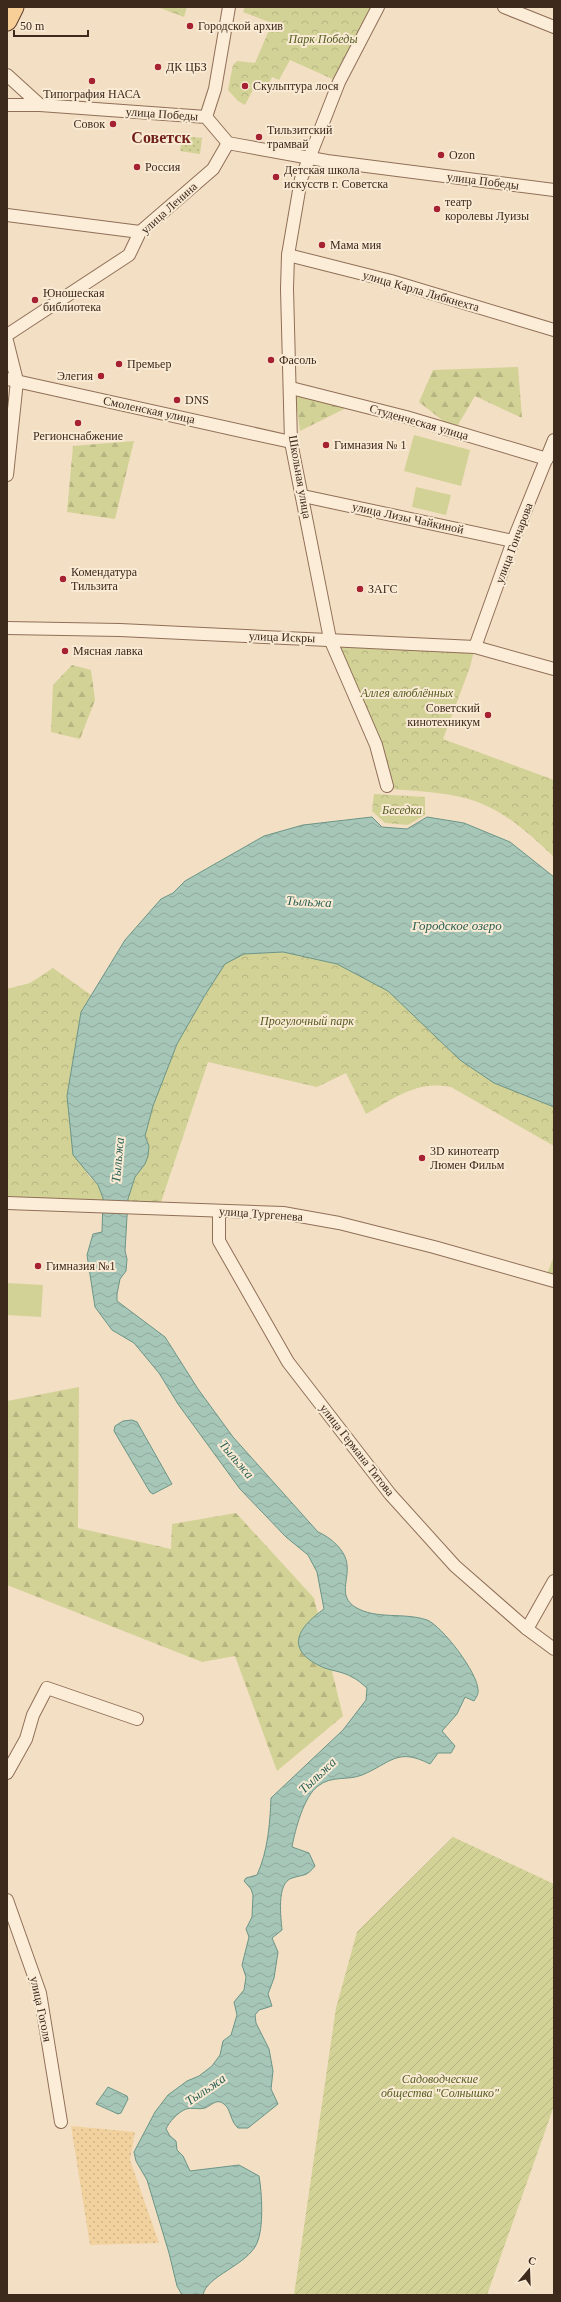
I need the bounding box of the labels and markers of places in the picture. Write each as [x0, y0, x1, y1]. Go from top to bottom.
place label: Городской архив [198, 19, 283, 33]
marker: Городской архив [185, 21, 195, 31]
place label: ДК ЦБЗ [166, 60, 207, 74]
marker: ДК ЦБЗ [153, 62, 163, 72]
marker: Типография НАСА [87, 76, 97, 86]
place label: Скульптура лося [253, 79, 339, 93]
marker: Скульптура лося [240, 81, 250, 91]
place label: Типография НАСА [43, 87, 141, 101]
place label: Совок [74, 117, 105, 131]
marker: Совок [108, 119, 118, 129]
place label: Тильзитский трамвай [267, 123, 333, 151]
marker: Тильзитский трамвай [254, 132, 264, 142]
place label: Ozon [449, 148, 475, 162]
marker: Ozon [436, 150, 446, 160]
place label: Россия [145, 160, 181, 174]
marker: Россия [132, 162, 142, 172]
place label: Детская школа искусств г. Советска [284, 163, 389, 191]
marker: Детская школа искусств г. Советска [271, 172, 281, 182]
place label: театр королевы Луизы [445, 195, 529, 223]
marker: театр королевы Луизы [432, 204, 442, 214]
place label: Мама мия [330, 238, 382, 252]
marker: Мама мия [317, 240, 327, 250]
place label: Юношеская библиотека [43, 286, 105, 314]
marker: Юношеская библиотека [30, 295, 40, 305]
place label: Фасоль [279, 353, 317, 367]
marker: Фасоль [266, 355, 276, 365]
place label: Премьер [127, 357, 171, 371]
marker: Премьер [114, 359, 124, 369]
place label: Элегия [57, 369, 93, 383]
marker: Элегия [96, 371, 106, 381]
place label: DNS [185, 393, 209, 407]
marker: DNS [172, 395, 182, 405]
marker: Регионснабжение [73, 418, 83, 428]
place label: Регионснабжение [33, 429, 123, 443]
place label: Гимназия № 1 [334, 438, 406, 452]
marker: Гимназия № 1 [321, 440, 331, 450]
place label: Комендатура Тильзита [71, 565, 138, 593]
marker: Комендатура Тильзита [58, 574, 68, 584]
place label: ЗАГС [368, 582, 397, 596]
marker: ЗАГС [355, 584, 365, 594]
place label: Мясная лавка [73, 644, 143, 658]
marker: Мясная лавка [60, 646, 70, 656]
place label: Советский кинотехникум [407, 701, 481, 729]
marker: Советский кинотехникум [483, 710, 493, 720]
place label: 3D кинотеатр Люмен Фильм [430, 1144, 505, 1172]
marker: 3D кинотеатр Люмен Фильм [417, 1153, 427, 1163]
place label: Гимназия №1 [46, 1259, 115, 1273]
marker: Гимназия №1 [33, 1261, 43, 1271]

